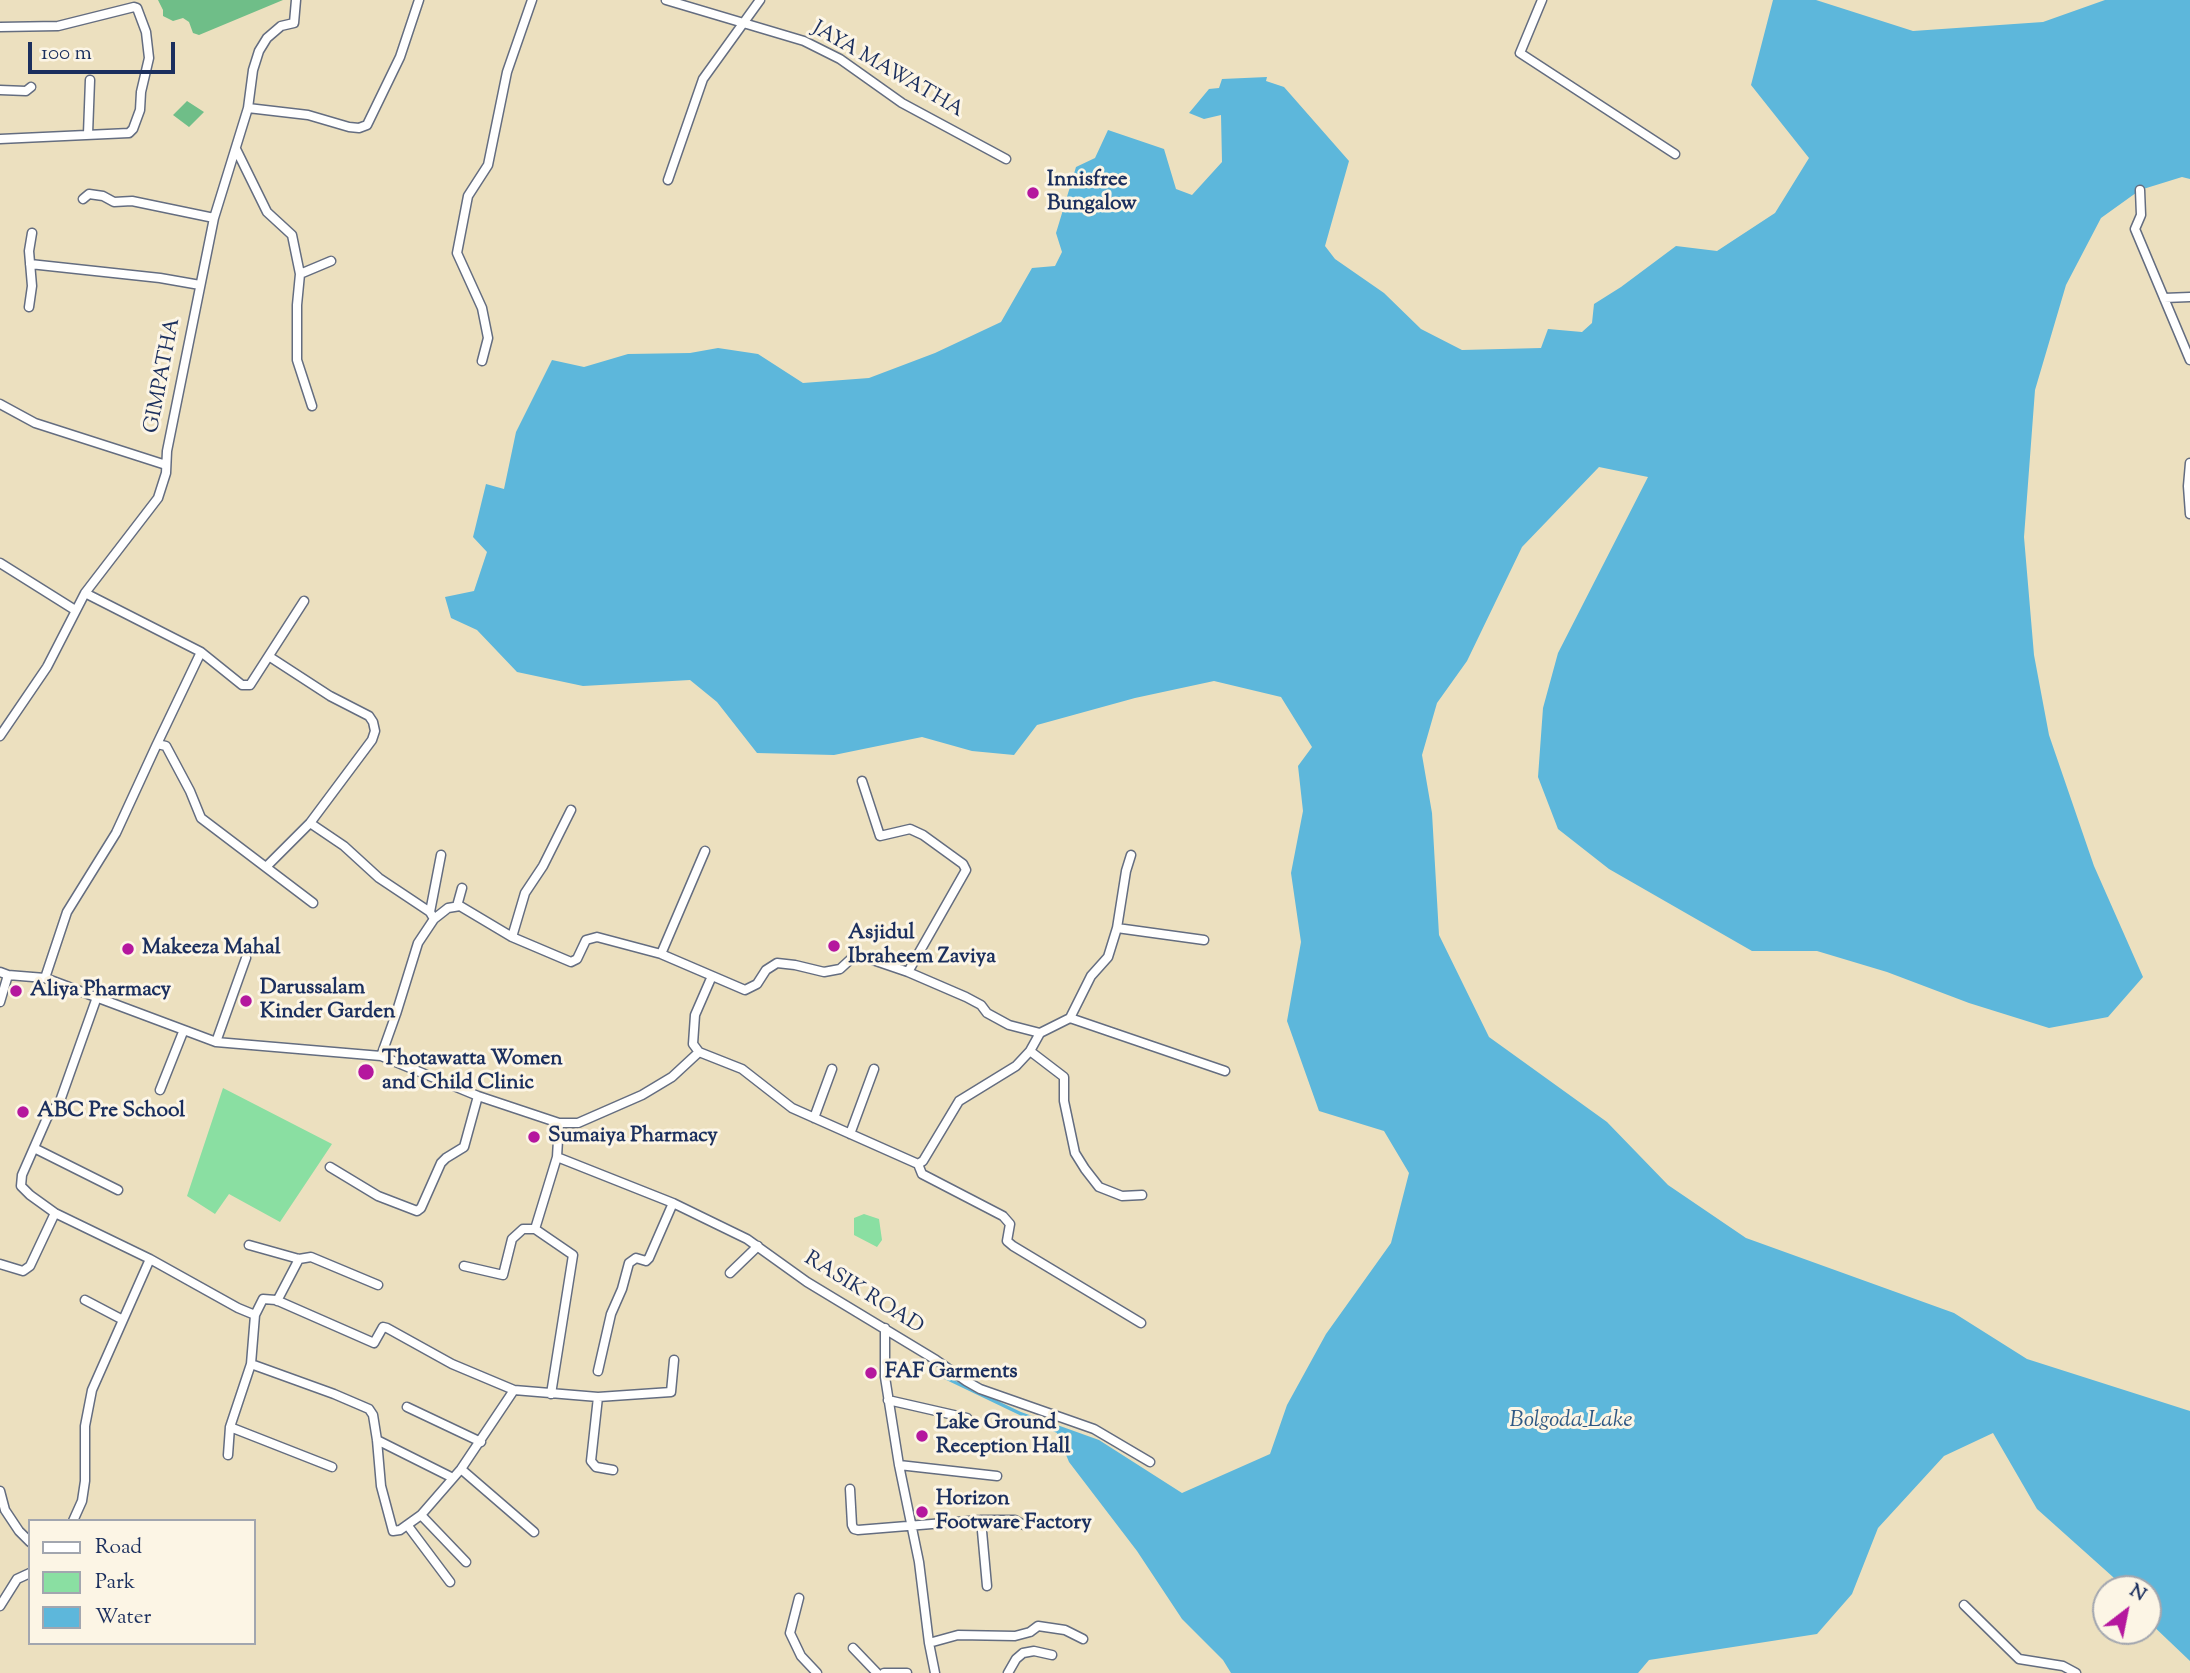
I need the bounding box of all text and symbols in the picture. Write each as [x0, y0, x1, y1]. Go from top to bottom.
street label: JAYA MAWATHA [807, 17, 967, 125]
scale bar [32, 28, 178, 72]
text: 100 m [41, 39, 92, 69]
place label: Innisfree Bungalow [1047, 168, 1137, 218]
marker: Innisfree Bungalow [1025, 185, 1041, 201]
street label: GIMPATHA [140, 316, 188, 436]
place label: Asjidul Ibraheem Zaviya [848, 921, 996, 971]
place label: Makeeza Mahal [142, 936, 281, 962]
marker: Asjidul Ibraheem Zaviya [826, 938, 842, 954]
marker: Makeeza Mahal [120, 941, 136, 957]
place label: Darussalam Kinder Garden [260, 976, 395, 1026]
place label: Aliya Pharmacy [30, 978, 171, 1004]
marker: Aliya Pharmacy [8, 983, 24, 999]
marker: Darussalam Kinder Garden [238, 993, 254, 1009]
place label: Thotawatta Women and Child Clinic [382, 1047, 563, 1097]
marker: Thotawatta Women and Child Clinic [356, 1062, 376, 1082]
place label: ABC Pre School [37, 1099, 185, 1125]
marker: ABC Pre School [15, 1104, 31, 1120]
place label: Sumaiya Pharmacy [548, 1124, 718, 1150]
marker: Sumaiya Pharmacy [526, 1129, 542, 1145]
street label: RASIK ROAD [799, 1247, 927, 1341]
place label: FAF Garments [885, 1360, 1018, 1386]
marker: FAF Garments [863, 1365, 879, 1381]
water label: Bolgoda_Lake [1510, 1408, 1632, 1436]
place label: Lake Ground Reception Hall [936, 1411, 1070, 1461]
marker: Lake Ground Reception Hall [914, 1428, 930, 1444]
place label: Horizon Footware Factory [936, 1487, 1092, 1537]
marker: Horizon Footware Factory [914, 1504, 930, 1520]
legend [28, 1519, 256, 1645]
text: Road [95, 1533, 142, 1563]
text: Park [95, 1568, 135, 1598]
north arrow [2092, 1575, 2162, 1645]
text: N [2124, 1578, 2151, 1609]
text: Water [95, 1603, 151, 1633]

